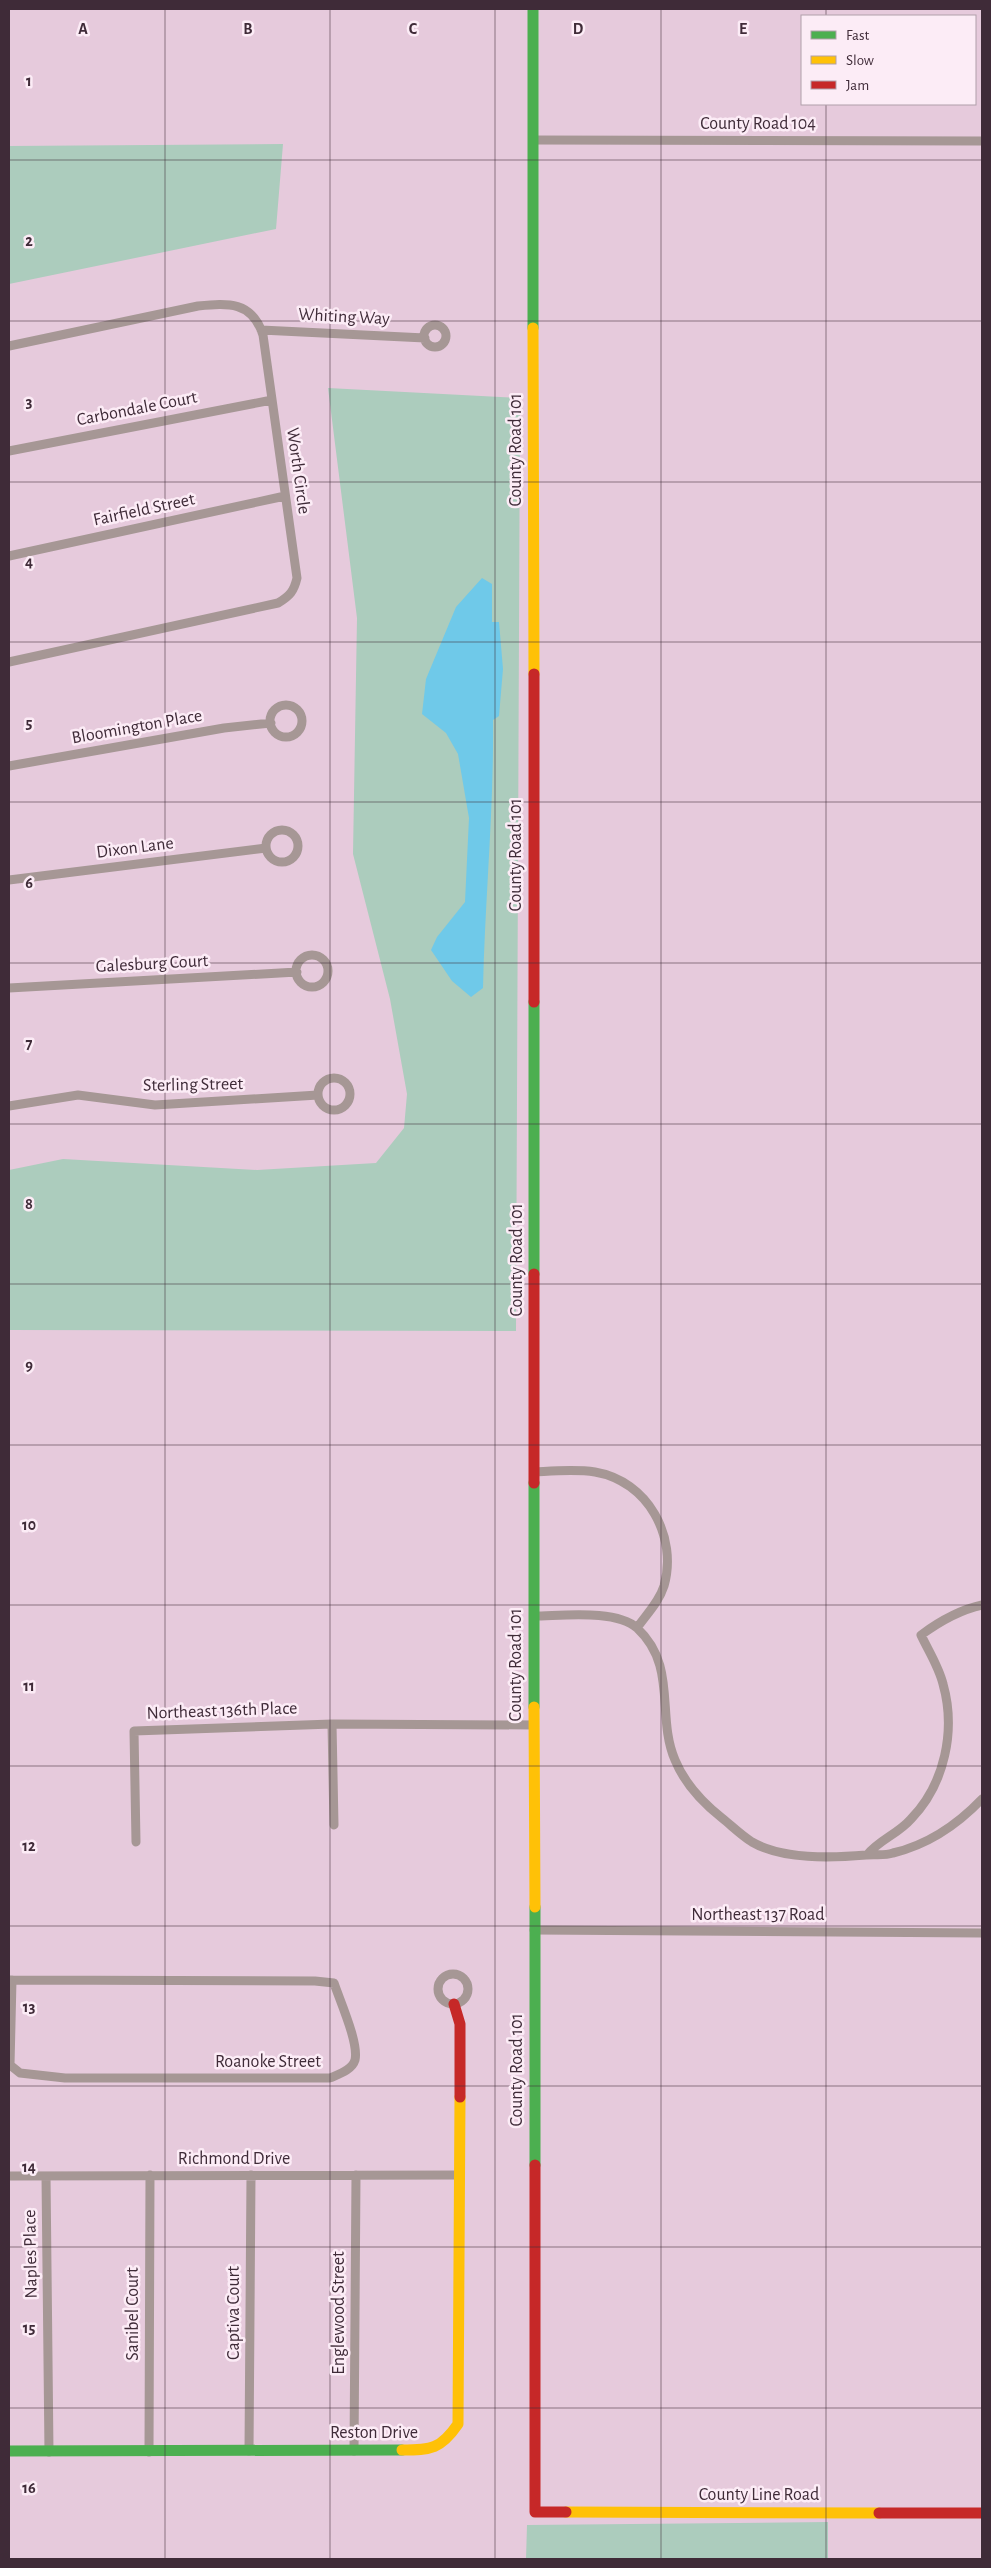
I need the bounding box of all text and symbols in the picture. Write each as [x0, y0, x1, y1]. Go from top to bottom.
legend [801, 15, 976, 105]
text: A [78, 21, 88, 37]
text: B [243, 21, 253, 37]
text: C [409, 21, 418, 37]
text: D [573, 21, 584, 37]
text: E [739, 21, 747, 37]
text: Fast [846, 28, 870, 43]
text: Slow [846, 53, 874, 68]
text: 1 [26, 73, 32, 89]
text: Jam [846, 78, 869, 93]
street label: County Road 104 [700, 115, 816, 133]
text: 2 [25, 233, 33, 249]
street label: Whiting Way [298, 306, 391, 328]
street label: Carbondale Court [75, 388, 199, 430]
street label: County Road 101 [507, 393, 525, 507]
text: 3 [26, 394, 33, 410]
street label: Worth Circle [283, 427, 313, 515]
street label: Fairfield Street [92, 490, 197, 530]
text: 4 [25, 554, 33, 570]
street label: Bloomington Place [70, 707, 204, 747]
text: 5 [26, 715, 33, 731]
street label: County Road 101 [507, 798, 525, 912]
street label: Dixon Lane [95, 834, 175, 862]
text: 6 [25, 875, 33, 891]
street label: Galesburg Court [95, 952, 209, 976]
text: 7 [26, 1036, 33, 1052]
street label: Sterling Street [143, 1075, 244, 1095]
text: 8 [25, 1196, 33, 1212]
street label: County Road 101 [508, 1203, 526, 1317]
text: 9 [25, 1357, 33, 1373]
text: 10 [22, 1517, 36, 1533]
street label: County Road 101 [507, 1608, 525, 1722]
text: 11 [23, 1678, 35, 1694]
street label: Northeast 136th Place [146, 1699, 298, 1723]
text: 12 [22, 1838, 36, 1854]
street label: Northeast 137 Road [691, 1906, 825, 1924]
text: 13 [23, 1999, 35, 2015]
street label: County Road 101 [508, 2013, 526, 2127]
street label: Roanoke Street [215, 2053, 321, 2071]
street label: Richmond Drive [178, 2150, 290, 2168]
text: 14 [22, 2159, 36, 2175]
street label: Naples Place [21, 2209, 41, 2299]
street label: Englewood Street [330, 2251, 348, 2375]
street label: Captiva Court [225, 2266, 243, 2360]
street label: Sanibel Court [124, 2267, 142, 2361]
text: 15 [23, 2320, 35, 2336]
street label: Reston Drive [330, 2424, 418, 2442]
text: 16 [22, 2480, 36, 2496]
street label: County Line Road [699, 2486, 819, 2504]

